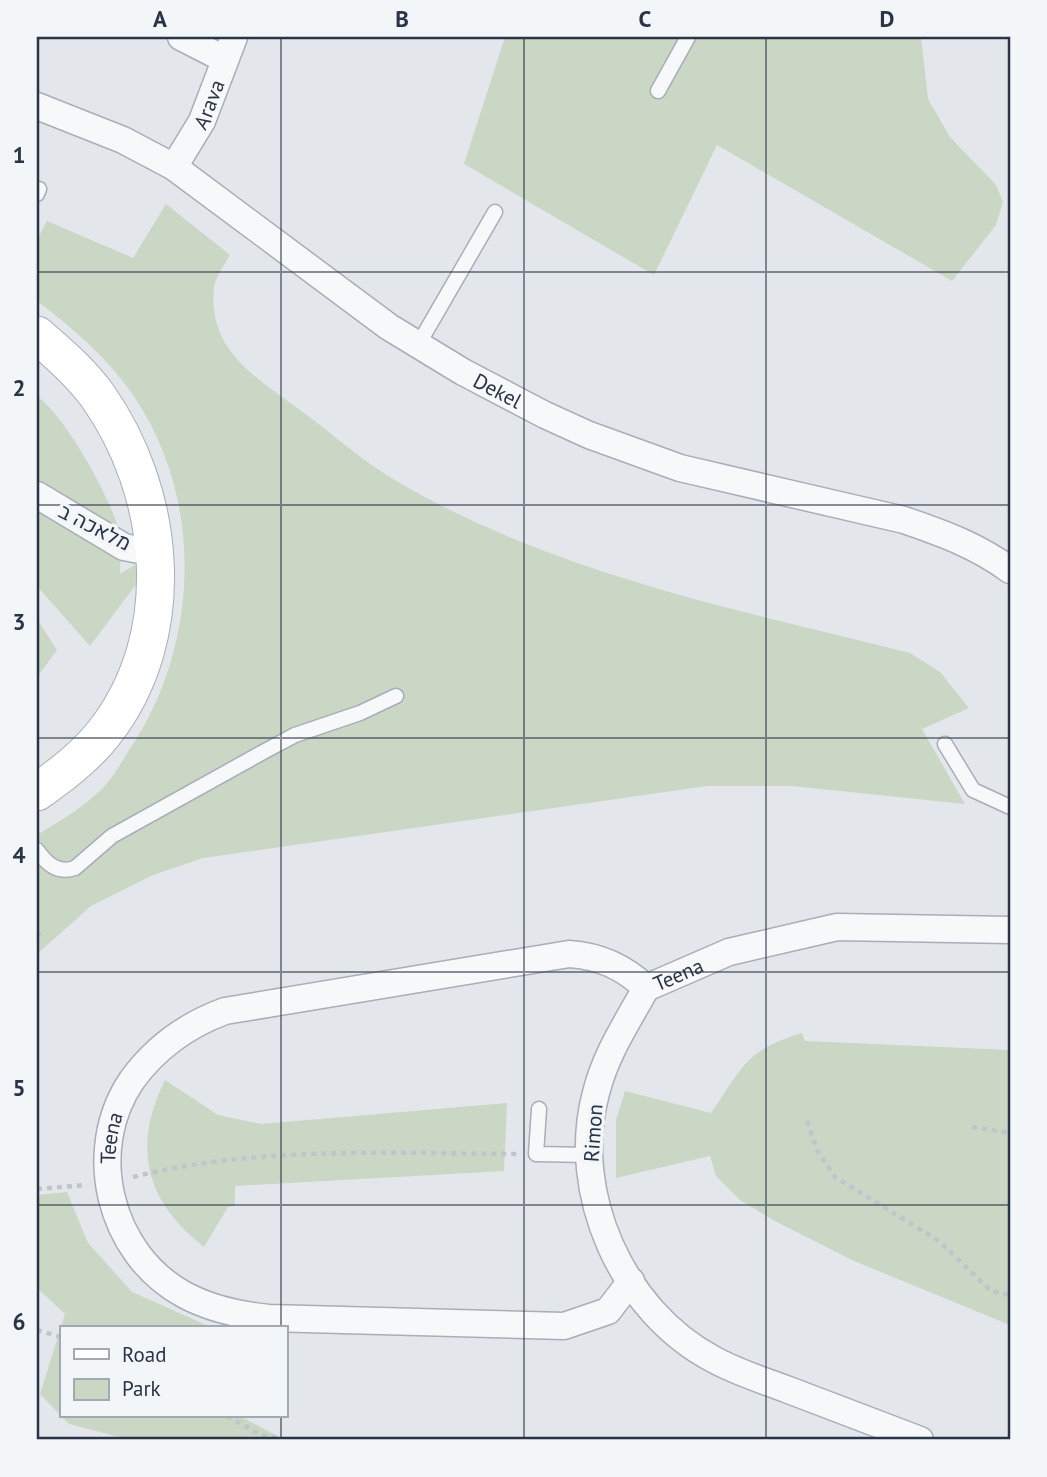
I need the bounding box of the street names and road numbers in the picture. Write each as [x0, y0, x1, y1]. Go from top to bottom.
street label: Arava [187, 76, 230, 134]
street label: Dekel [469, 366, 527, 414]
street label: מלאכה ב [54, 497, 136, 557]
street label: Teena [649, 951, 707, 997]
street label: Rimon [578, 1103, 608, 1163]
street label: Teena [94, 1108, 128, 1164]

